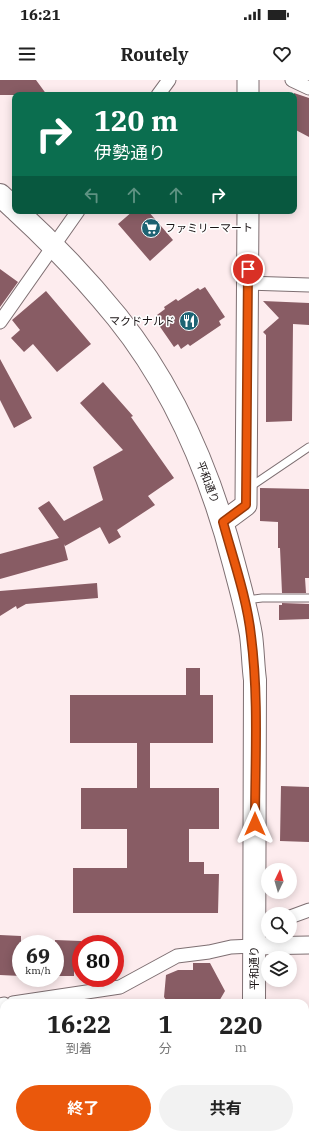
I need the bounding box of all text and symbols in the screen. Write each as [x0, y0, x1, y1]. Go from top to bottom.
text: 16:21 [20, 5, 61, 24]
icon: menu [16, 43, 38, 65]
text: Routely [121, 43, 188, 66]
icon: heart [271, 43, 293, 65]
text: 120 m [94, 102, 178, 139]
icon: right [28, 108, 80, 160]
text: 伊勢通り [94, 141, 166, 164]
icon: left [81, 184, 103, 206]
icon: ahead [123, 184, 145, 206]
icon: ahead [165, 184, 187, 206]
icon: right [207, 184, 229, 206]
supermarket icon: ファミリーマート [140, 217, 162, 239]
place label: ファミリーマート [165, 221, 253, 235]
pin [231, 252, 265, 286]
icon: arrive [237, 258, 259, 280]
restaurant icon: マクドナルド [178, 310, 200, 332]
place label: マクドナルド [109, 314, 175, 328]
street label: 平和通り [194, 459, 222, 505]
position arrow [234, 803, 276, 845]
north arrow [261, 863, 297, 899]
map controls [261, 863, 297, 987]
button: search [261, 907, 297, 943]
speed limit sign: 80 [72, 935, 124, 987]
text: 69 [26, 942, 50, 969]
street label: 平和通り [247, 946, 261, 990]
button: layers [261, 951, 297, 987]
text: km/h [25, 964, 51, 977]
text: 16:22 [47, 1008, 112, 1040]
text: 1 [158, 1008, 173, 1040]
text: 220 [219, 1009, 262, 1041]
text: m [235, 1039, 247, 1056]
text: 到着 [66, 1040, 92, 1057]
text: 分 [159, 1040, 172, 1057]
button: 終了 [16, 1085, 151, 1131]
button: 共有 [159, 1085, 293, 1131]

